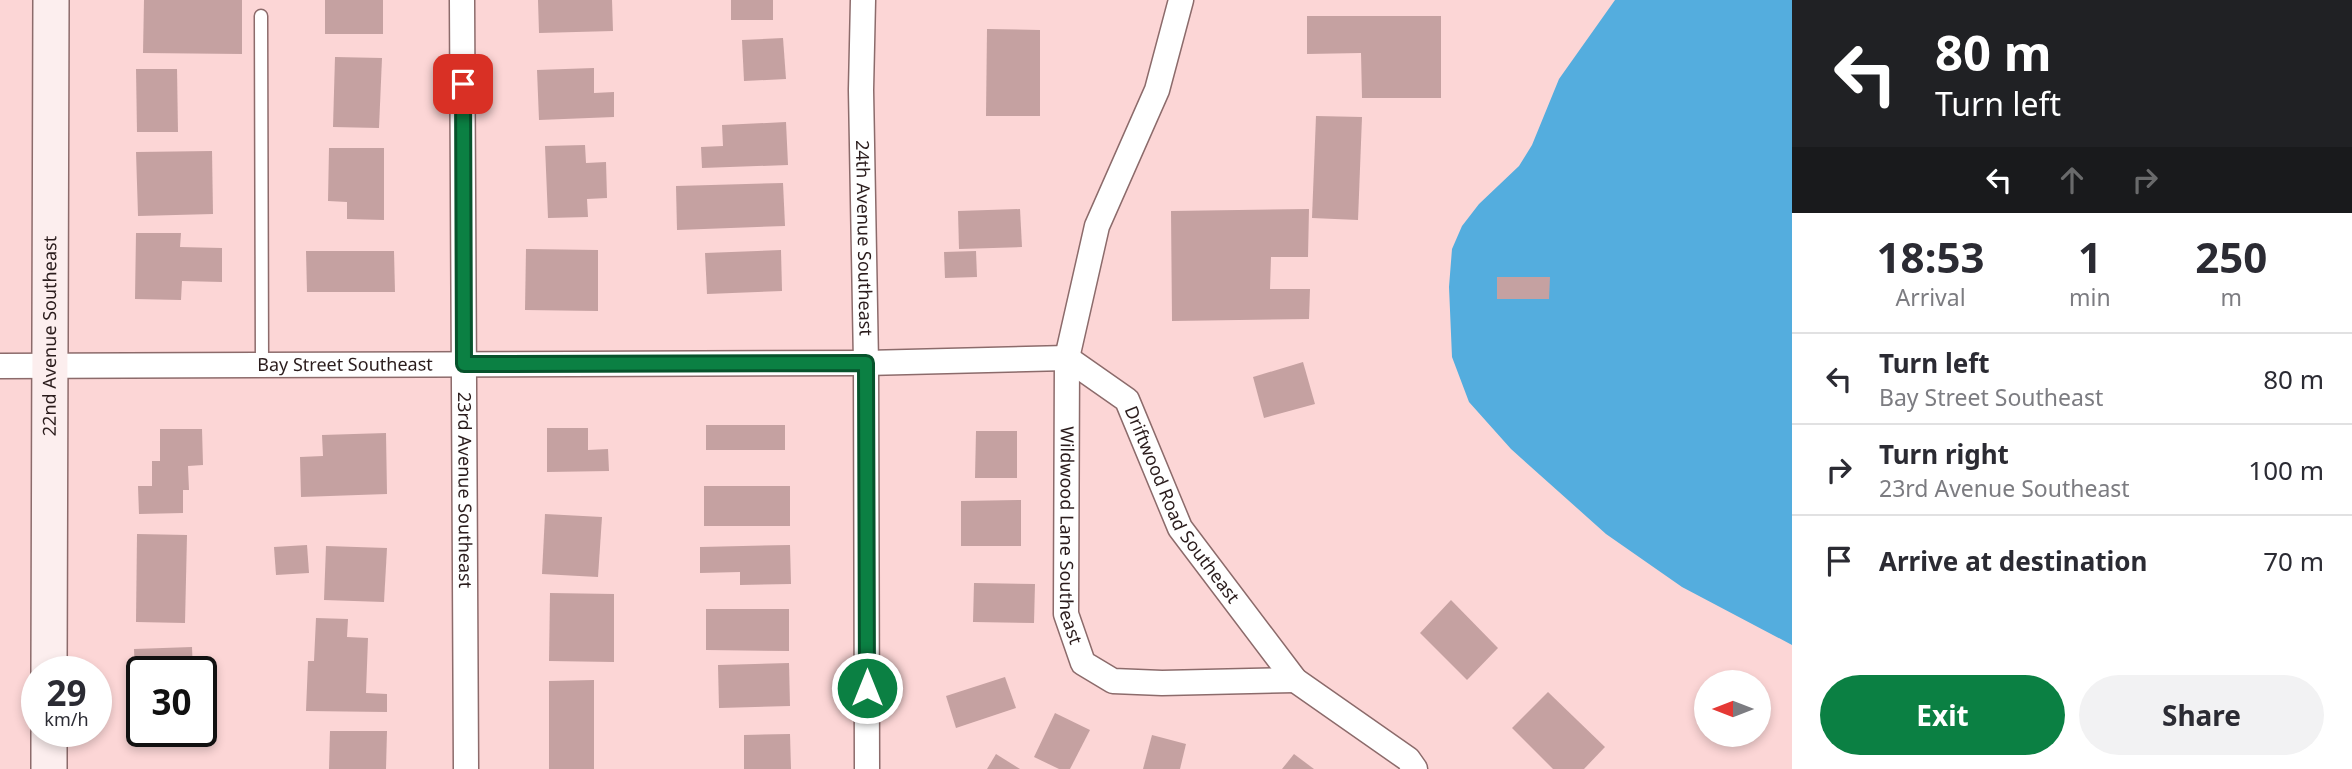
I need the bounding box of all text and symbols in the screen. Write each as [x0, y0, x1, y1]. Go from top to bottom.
text: 80 m [1935, 19, 2052, 85]
icon: left [1820, 28, 1911, 119]
pin [433, 54, 493, 114]
icon: arrive [444, 65, 482, 103]
text: Turn left [1935, 82, 2061, 125]
street label: 24th Avenue Southeast [851, 140, 879, 337]
icon: left [1980, 161, 2018, 199]
icon: ahead [2053, 161, 2091, 199]
icon: right [2126, 161, 2164, 199]
text: 18:53 [1877, 228, 1984, 285]
text: 1 [2078, 228, 2102, 285]
text: 250 [2195, 228, 2267, 285]
street label: 22nd Avenue Southeast [37, 235, 61, 436]
text: Arrival [1895, 281, 1966, 313]
text: min [2069, 281, 2111, 313]
text: m [2221, 281, 2242, 313]
text: Turn left [1879, 345, 1990, 381]
street label: Bay Street Southeast [257, 351, 433, 376]
icon: left [1820, 360, 1858, 398]
text: 80 m [2263, 361, 2324, 397]
text: Bay Street Southeast [1879, 381, 2103, 413]
street label: 23rd Avenue Southeast [453, 392, 478, 589]
street label: Driftwood Road Southeast [1120, 402, 1246, 608]
street label: Wildwood Lane Southeast [1054, 426, 1089, 648]
text: Turn right [1879, 436, 2009, 472]
icon: right [1820, 451, 1858, 489]
text: 100 m [2248, 452, 2324, 488]
text: 23rd Avenue Southeast [1879, 472, 2130, 504]
icon: arrive [1820, 542, 1858, 580]
text: Arrive at destination [1879, 543, 2148, 579]
text: 70 m [2263, 543, 2324, 579]
position arrow [830, 651, 904, 725]
speed limit sign: 30 [126, 656, 217, 747]
text: 29 [46, 669, 87, 716]
north arrow [1694, 670, 1771, 747]
map controls [1694, 670, 1771, 747]
button: Exit [1820, 675, 2065, 755]
button: Share [2079, 675, 2324, 755]
text: km/h [44, 707, 89, 731]

